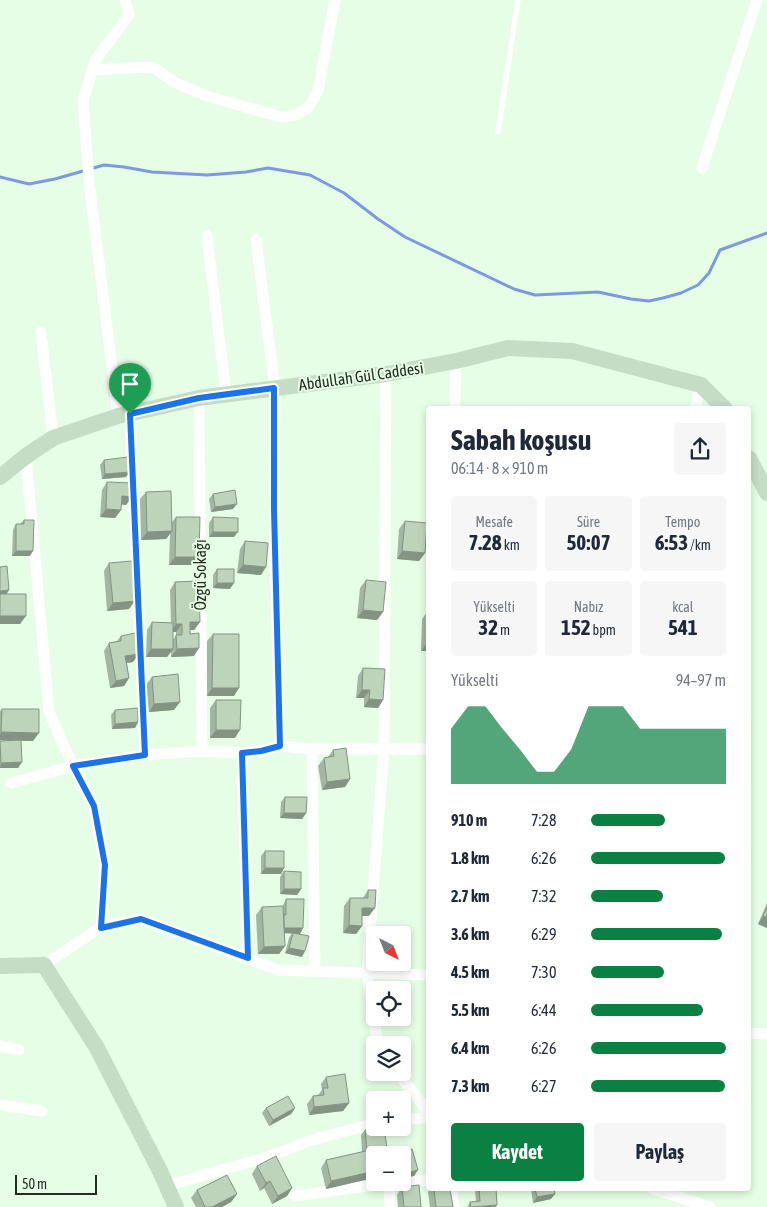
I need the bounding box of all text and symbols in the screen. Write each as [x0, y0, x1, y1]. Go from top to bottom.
street label: Abdullah Gül Caddesi [298, 358, 424, 394]
pin [109, 363, 151, 414]
icon: arrive [116, 370, 144, 398]
button: share [674, 423, 726, 475]
text: Sabah koşusu [451, 424, 591, 456]
text: 06:14 · 8 × 910 m [451, 459, 548, 477]
text: Mesafe [475, 514, 513, 530]
text: Süre [577, 514, 600, 530]
text: Tempo [665, 514, 700, 530]
text: 7.28 [468, 530, 502, 554]
text: 50:07 [566, 530, 611, 554]
text: 6:53 [655, 530, 688, 554]
text: km [502, 537, 520, 553]
text: /km [688, 537, 711, 553]
street label: Özgü Sokağı [191, 539, 210, 611]
text: Yükselti [473, 599, 515, 615]
text: Nabız [574, 599, 603, 615]
text: kcal [672, 599, 693, 615]
text: 32 [478, 615, 498, 639]
text: 152 [561, 615, 591, 639]
text: 541 [668, 615, 698, 639]
text: m [498, 622, 510, 638]
text: bpm [591, 622, 616, 638]
text: Yükselti [451, 671, 498, 689]
text: 94–97 m [676, 671, 726, 689]
text: 910 m [451, 811, 487, 829]
text: 7:28 [531, 811, 556, 829]
text: 1.8 km [451, 849, 490, 867]
text: 6:26 [531, 849, 556, 867]
text: 2.7 km [451, 887, 490, 905]
text: 7:32 [531, 887, 556, 905]
text: 3.6 km [451, 925, 490, 943]
text: 6:29 [531, 925, 556, 943]
north arrow [366, 926, 411, 971]
map controls [366, 926, 411, 1191]
text: 4.5 km [451, 963, 490, 981]
text: 7:30 [531, 963, 556, 981]
button: locate [366, 981, 411, 1026]
text: 5.5 km [451, 1001, 490, 1019]
text: 6:44 [531, 1001, 556, 1019]
button: layers [366, 1036, 411, 1081]
text: 6.4 km [451, 1039, 490, 1057]
text: 6:26 [531, 1039, 556, 1057]
text: 7.3 km [451, 1077, 490, 1095]
text: 6:27 [531, 1077, 556, 1095]
button: + [366, 1091, 411, 1136]
button: Kaydet [451, 1123, 584, 1181]
button: Paylaş [594, 1123, 726, 1181]
button: − [366, 1146, 411, 1191]
scale bar [15, 1172, 98, 1195]
text: 50 m [22, 1176, 47, 1192]

